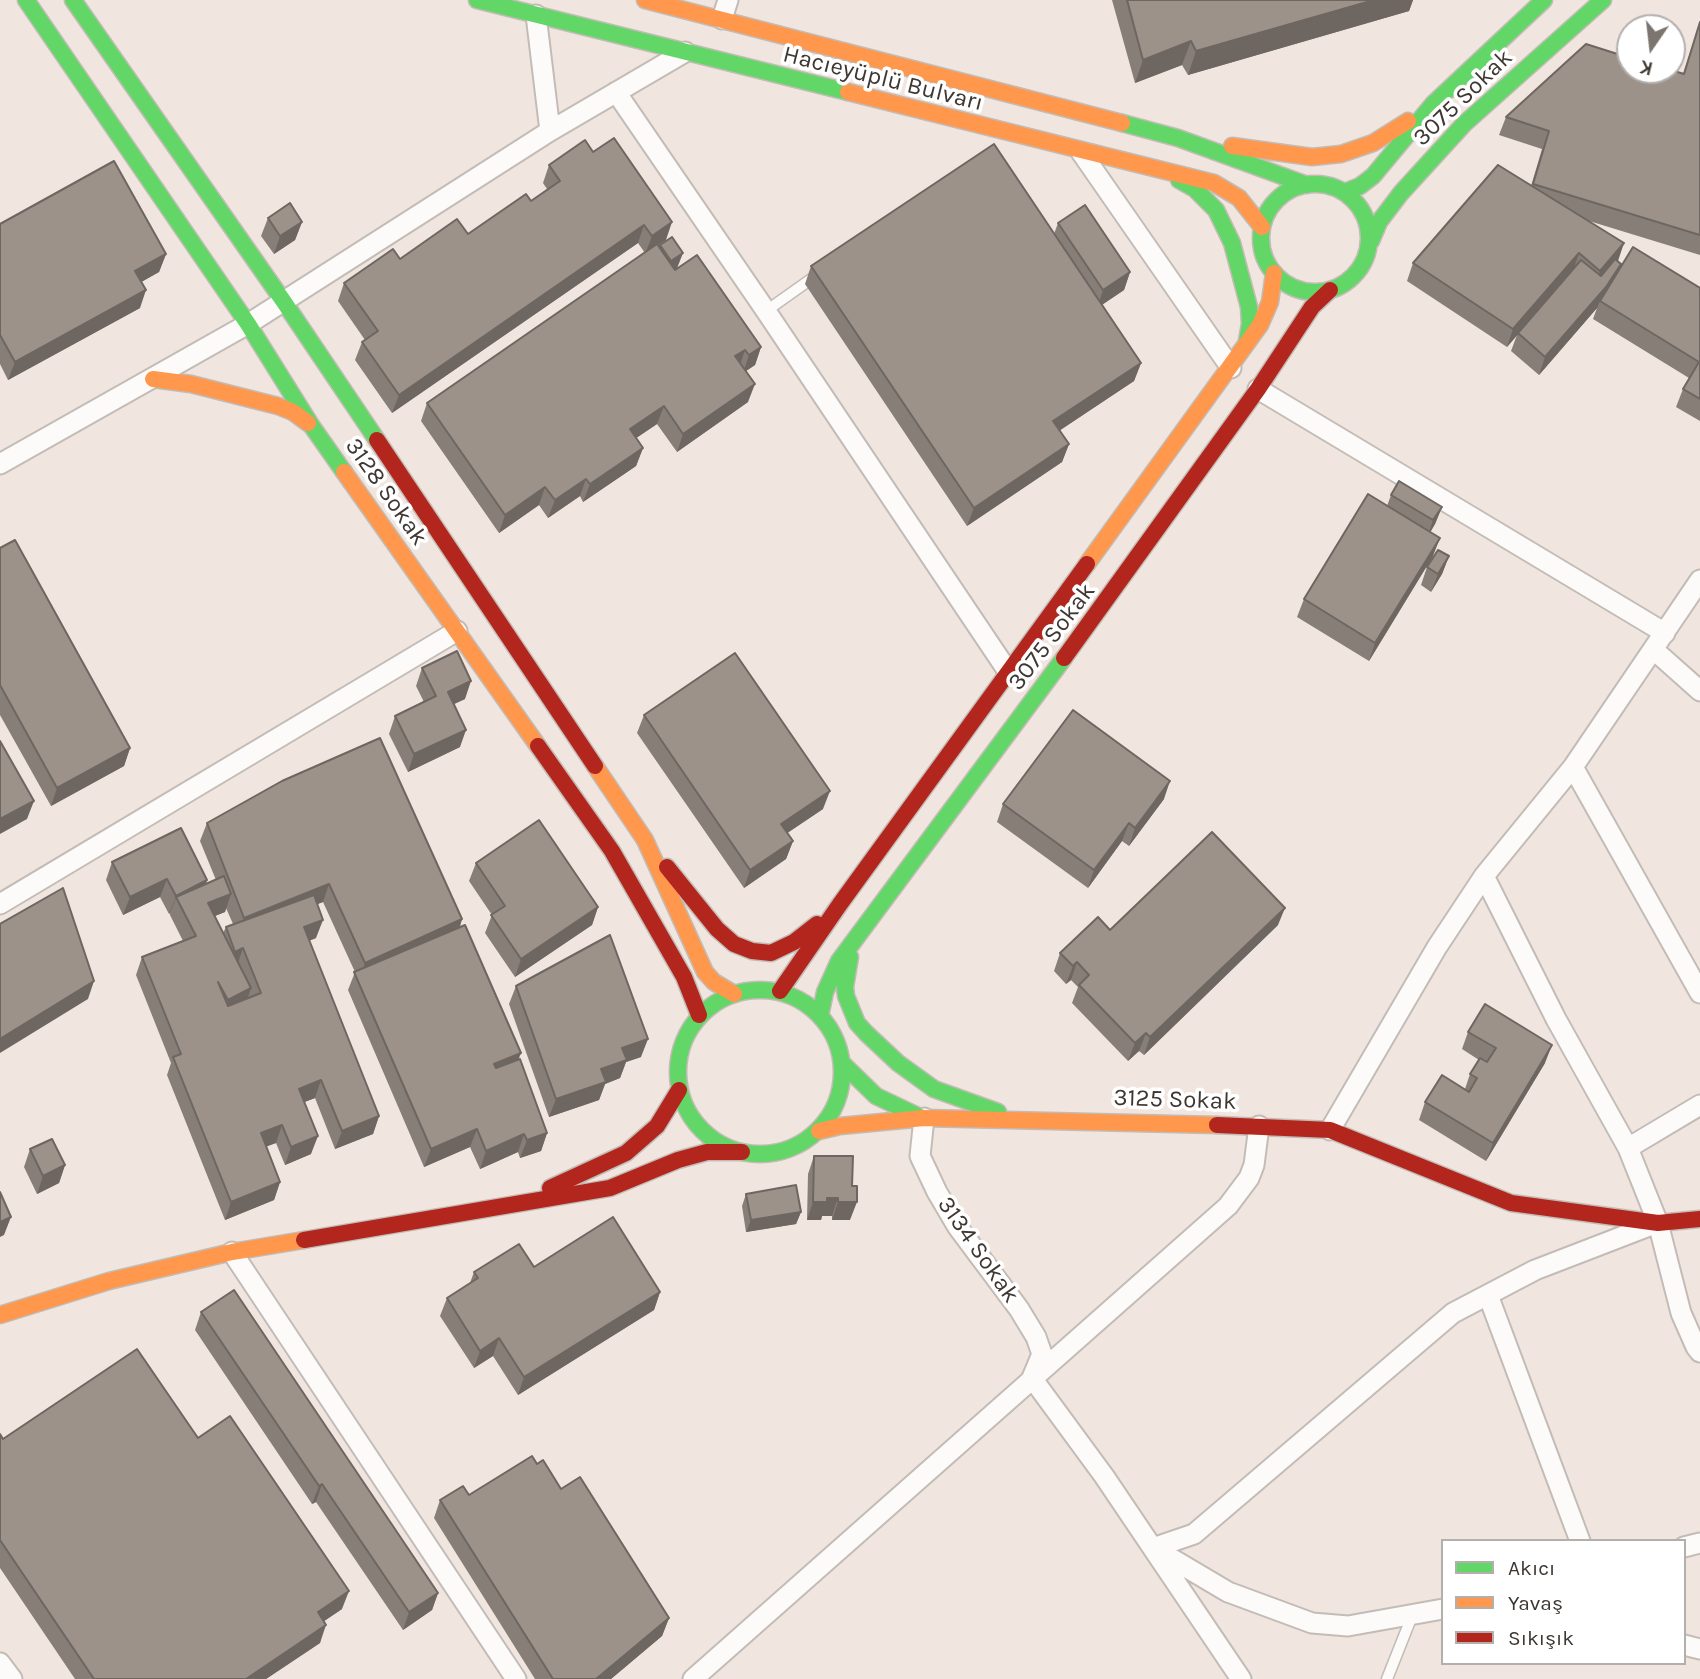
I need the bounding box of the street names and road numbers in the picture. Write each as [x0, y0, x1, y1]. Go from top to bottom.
street label: Hacıeyüplü Bulvarı [780, 40, 986, 118]
street label: 3075 Sokak [1407, 44, 1519, 152]
street label: 3128 Sokak [339, 433, 433, 551]
street label: 3075 Sokak [1002, 578, 1102, 696]
street label: 3125 Sokak [1113, 1083, 1237, 1117]
street label: 3134 Sokak [931, 1191, 1025, 1309]

